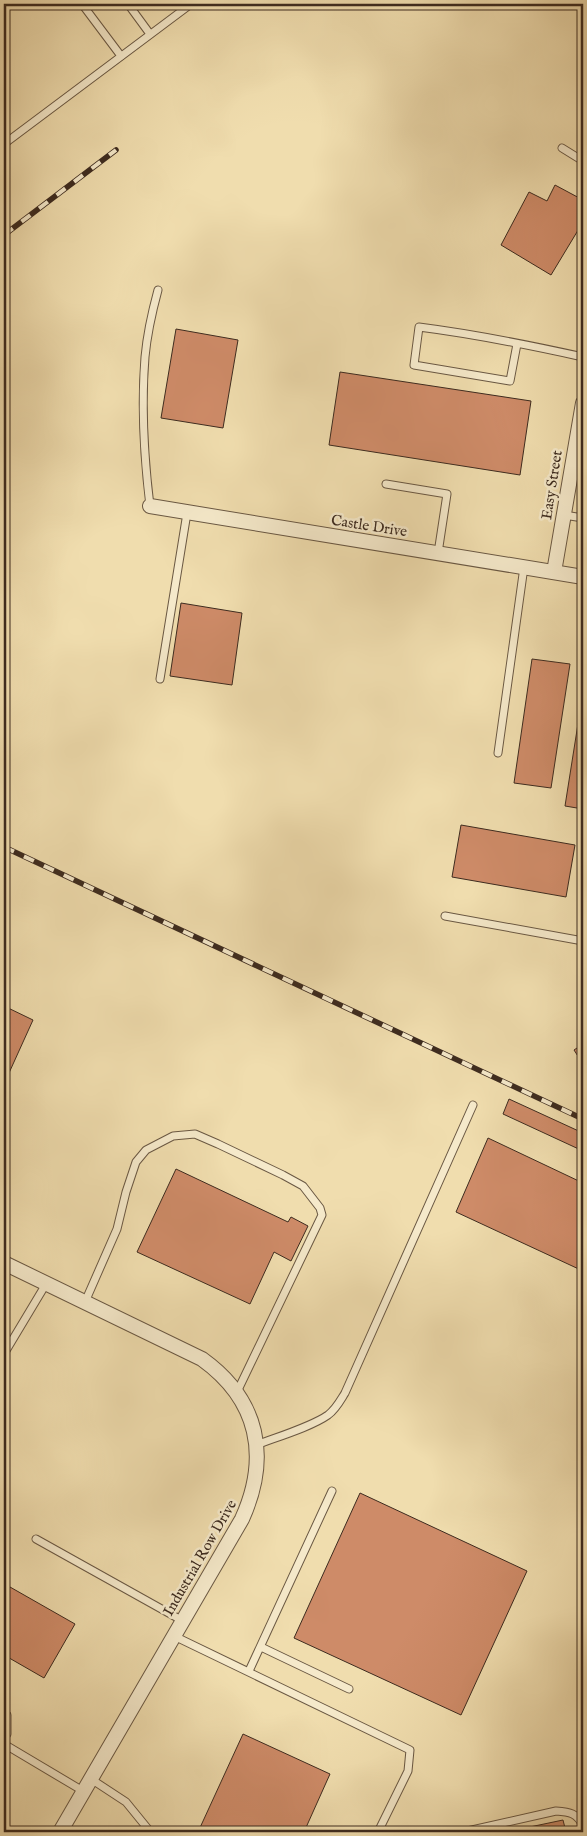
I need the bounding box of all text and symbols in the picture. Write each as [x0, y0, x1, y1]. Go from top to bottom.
street label: Easy Street [537, 449, 567, 521]
street label: Castle Drive [330, 511, 409, 541]
street label: Industrial Row Drive [159, 1496, 241, 1620]

